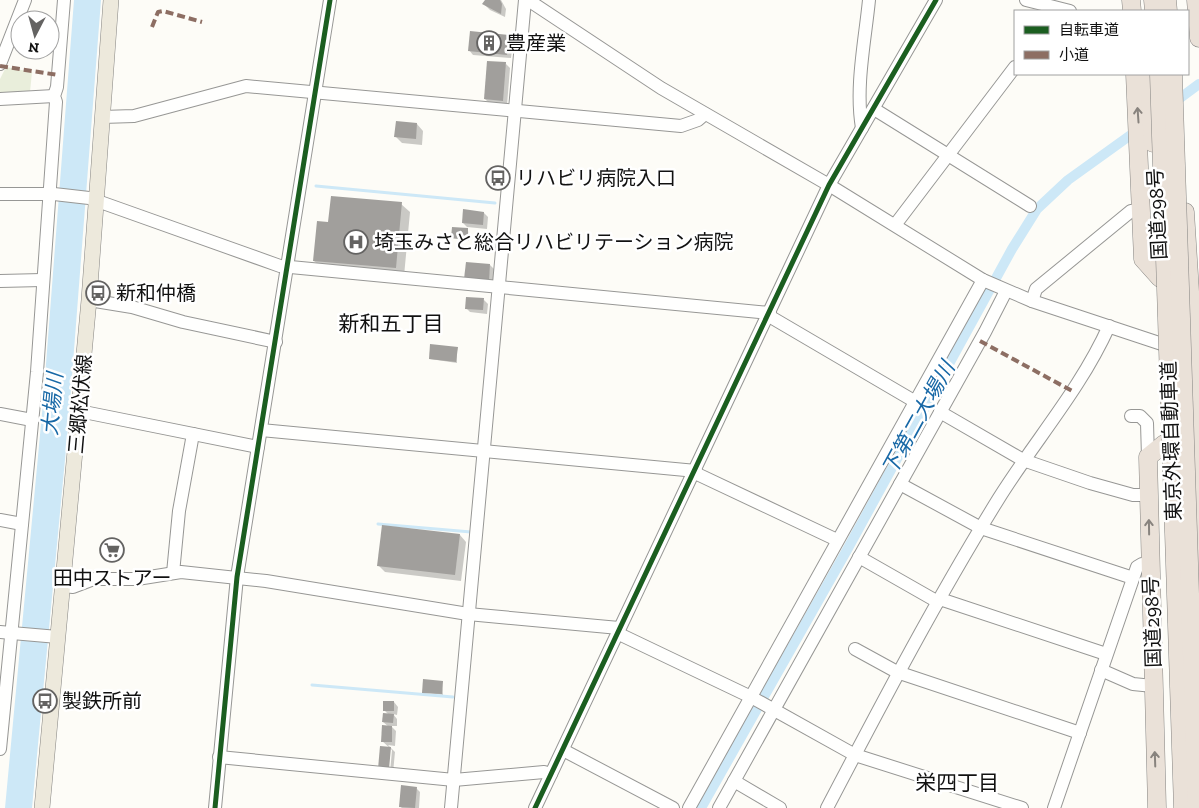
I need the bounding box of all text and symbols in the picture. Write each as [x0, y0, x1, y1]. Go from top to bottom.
north arrow [10, 10, 60, 60]
legend [1014, 10, 1189, 75]
text: 自転車道 [1059, 21, 1119, 39]
building icon: 豊産業 [476, 30, 502, 56]
place label: 豊産業 [506, 31, 566, 55]
text: N [27, 38, 40, 56]
text: 小道 [1059, 46, 1089, 64]
one-way arrow [1133, 107, 1142, 123]
bus stop icon: リハビリ病院入口 [485, 165, 511, 191]
place label: リハビリ病院入口 [516, 166, 676, 190]
street label: 国道298号 [1143, 168, 1171, 260]
hospital icon: 埼玉みさと総合リハビリテーション病院 [343, 229, 369, 255]
place label: 埼玉みさと総合リハビリテーション病院 [374, 230, 734, 254]
bus stop icon: 新和仲橋 [85, 280, 111, 306]
place label: 新和仲橋 [116, 281, 196, 305]
district label: 新和五丁目 [339, 311, 444, 336]
street label: 三郷松伏線 [64, 353, 96, 455]
water label: 下第二大場川 [877, 355, 960, 479]
street label: 東京外環自動車道 [1156, 361, 1186, 521]
water label: 大場川 [37, 370, 67, 436]
one-way arrow [1144, 519, 1154, 536]
supermarket icon: 田中ストアー [99, 537, 125, 563]
place label: 田中ストアー [53, 566, 171, 590]
street label: 国道298号 [1138, 576, 1166, 668]
bus stop icon: 製鉄所前 [32, 688, 58, 714]
place label: 製鉄所前 [62, 689, 142, 713]
one-way arrow [1151, 752, 1160, 768]
district label: 栄四丁目 [915, 770, 999, 795]

